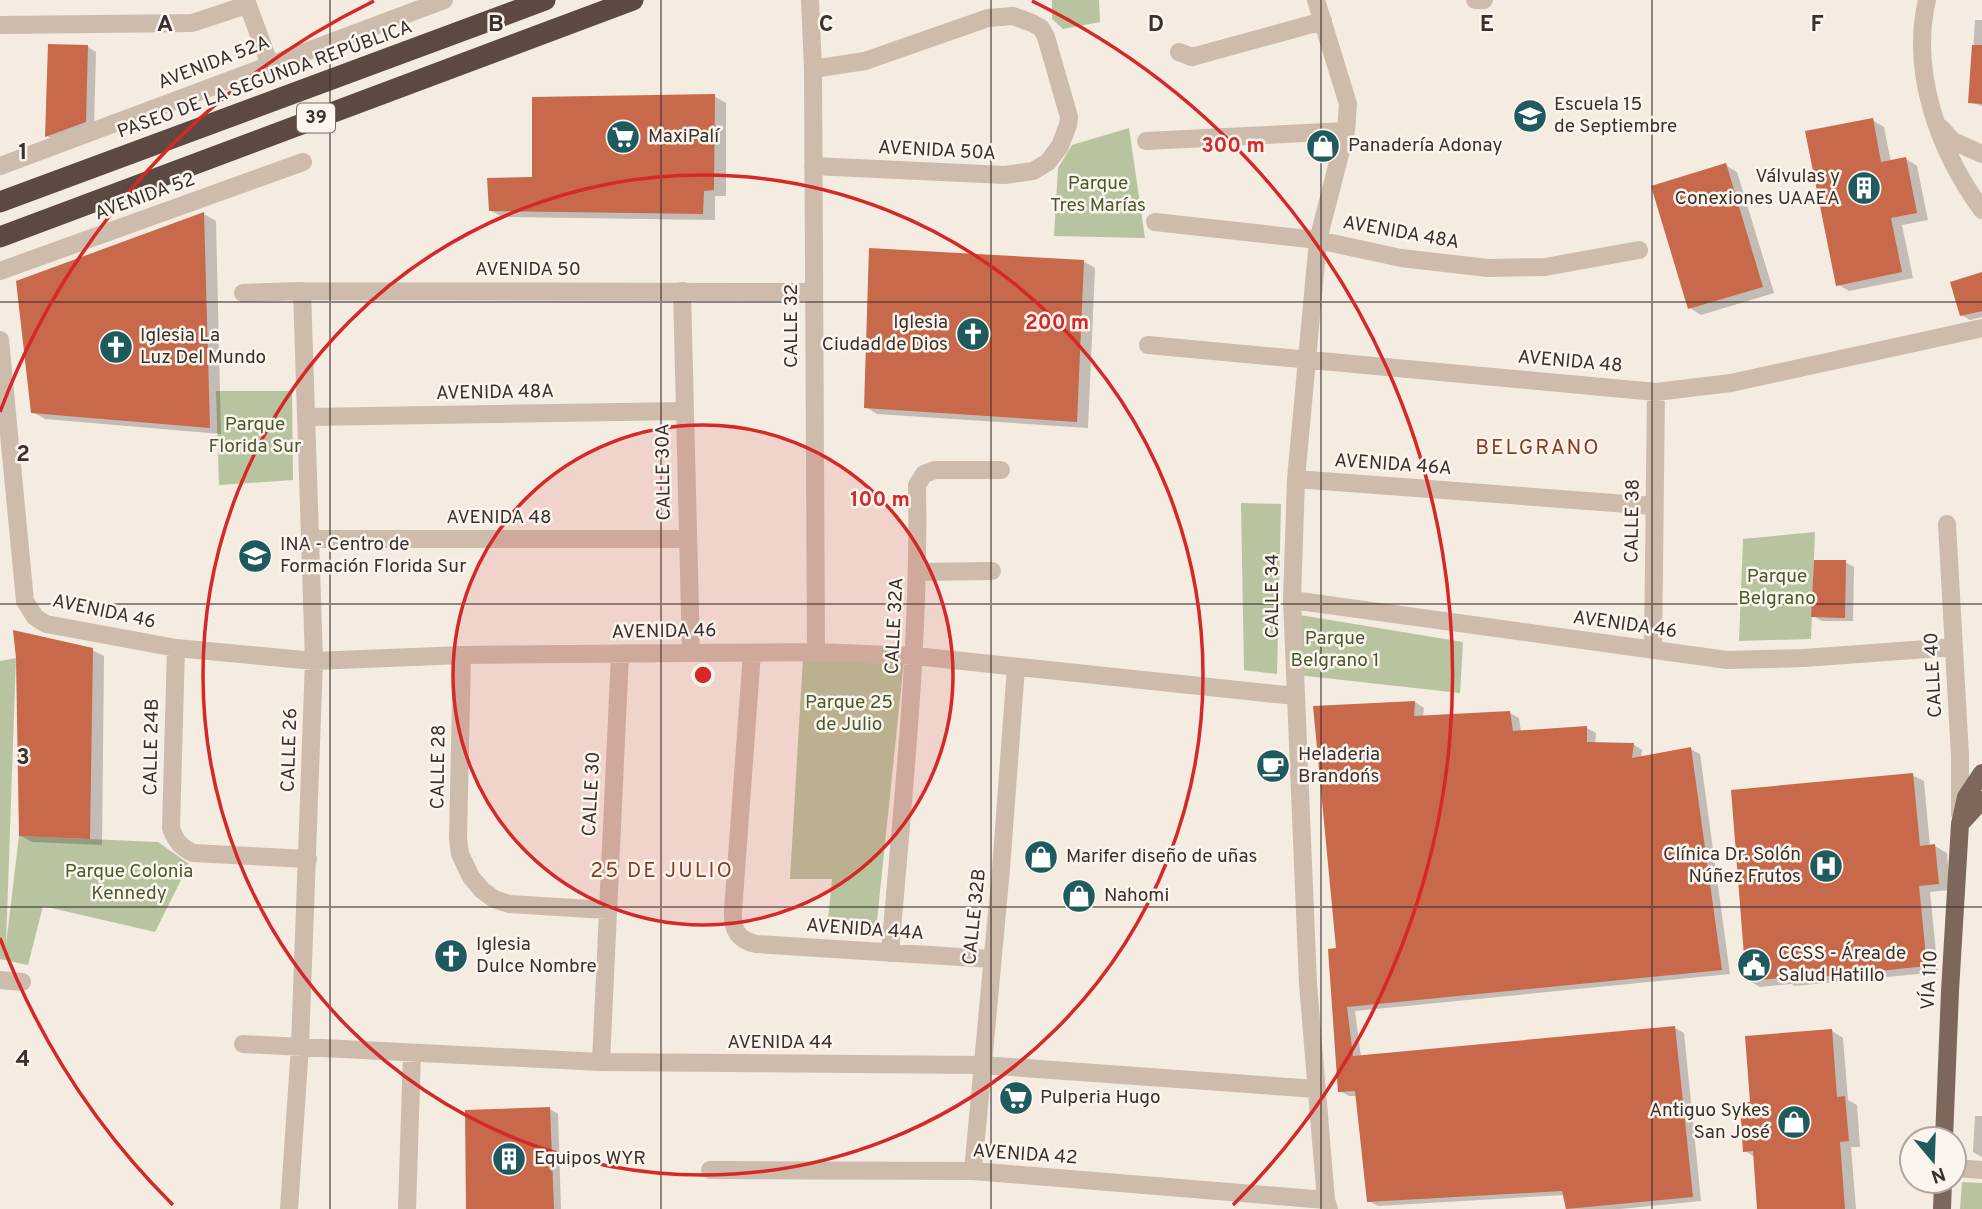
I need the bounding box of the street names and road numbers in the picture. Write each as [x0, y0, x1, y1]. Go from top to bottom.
street label: PASEO DE LA SEGUNDA REPÚBLICA [114, 16, 416, 144]
street label: AVENIDA 52A [155, 31, 273, 95]
road number: 39 [297, 104, 335, 132]
street label: AVENIDA 50A [877, 136, 997, 166]
street label: AVENIDA 52 [91, 168, 199, 226]
street label: AVENIDA 48A [1341, 211, 1461, 255]
street label: AVENIDA 50 [475, 258, 581, 282]
street label: CALLE 32 [780, 284, 804, 368]
street label: AVENIDA 48 [1517, 345, 1623, 379]
street label: AVENIDA 48A [436, 380, 554, 406]
street label: CALLE 30A [651, 423, 677, 521]
street label: AVENIDA 46A [1334, 449, 1452, 481]
street label: CALLE 38 [1620, 479, 1646, 563]
street label: AVENIDA 48 [446, 506, 552, 530]
street label: CALLE 34 [1261, 554, 1285, 638]
street label: CALLE 32A [880, 577, 910, 675]
street label: AVENIDA 46 [50, 589, 158, 635]
street label: AVENIDA 46 [1571, 606, 1679, 644]
street label: AVENIDA 46 [611, 619, 717, 645]
street label: CALLE 40 [1920, 632, 1948, 718]
street label: CALLE 24B [139, 698, 165, 796]
street label: CALLE 26 [277, 707, 303, 793]
street label: CALLE 28 [426, 724, 452, 810]
street label: CALLE 30 [578, 751, 606, 837]
street label: CALLE 32B [958, 868, 992, 966]
street label: AVENIDA 44A [805, 914, 925, 946]
street label: VÍA 110 [1915, 949, 1944, 1011]
street label: AVENIDA 44 [727, 1031, 833, 1055]
street label: AVENIDA 42 [972, 1139, 1078, 1171]

